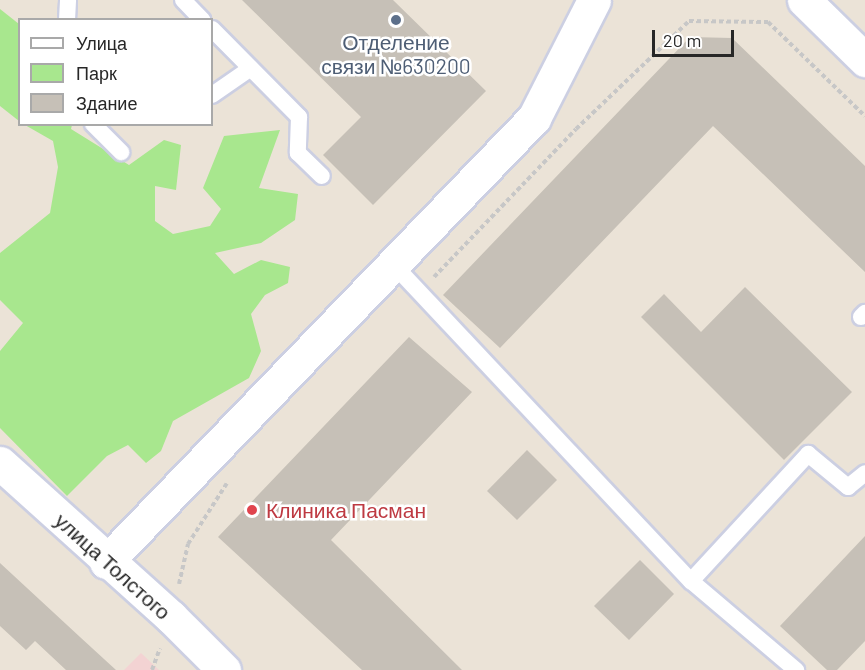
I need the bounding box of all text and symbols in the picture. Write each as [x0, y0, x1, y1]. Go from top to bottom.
marker: Отделение связи №630200 [389, 13, 403, 27]
legend [18, 18, 213, 126]
scale bar [655, 18, 738, 56]
place label: Отделение связи №630200 [321, 29, 471, 79]
text: 20 m [663, 29, 701, 51]
text: Улица [76, 32, 127, 54]
text: Парк [76, 62, 117, 84]
text: Здание [76, 92, 137, 114]
place label: Клиника Пасман [266, 497, 426, 523]
marker: Клиника Пасман [243, 501, 261, 519]
street label: улица Толстого [50, 507, 176, 625]

